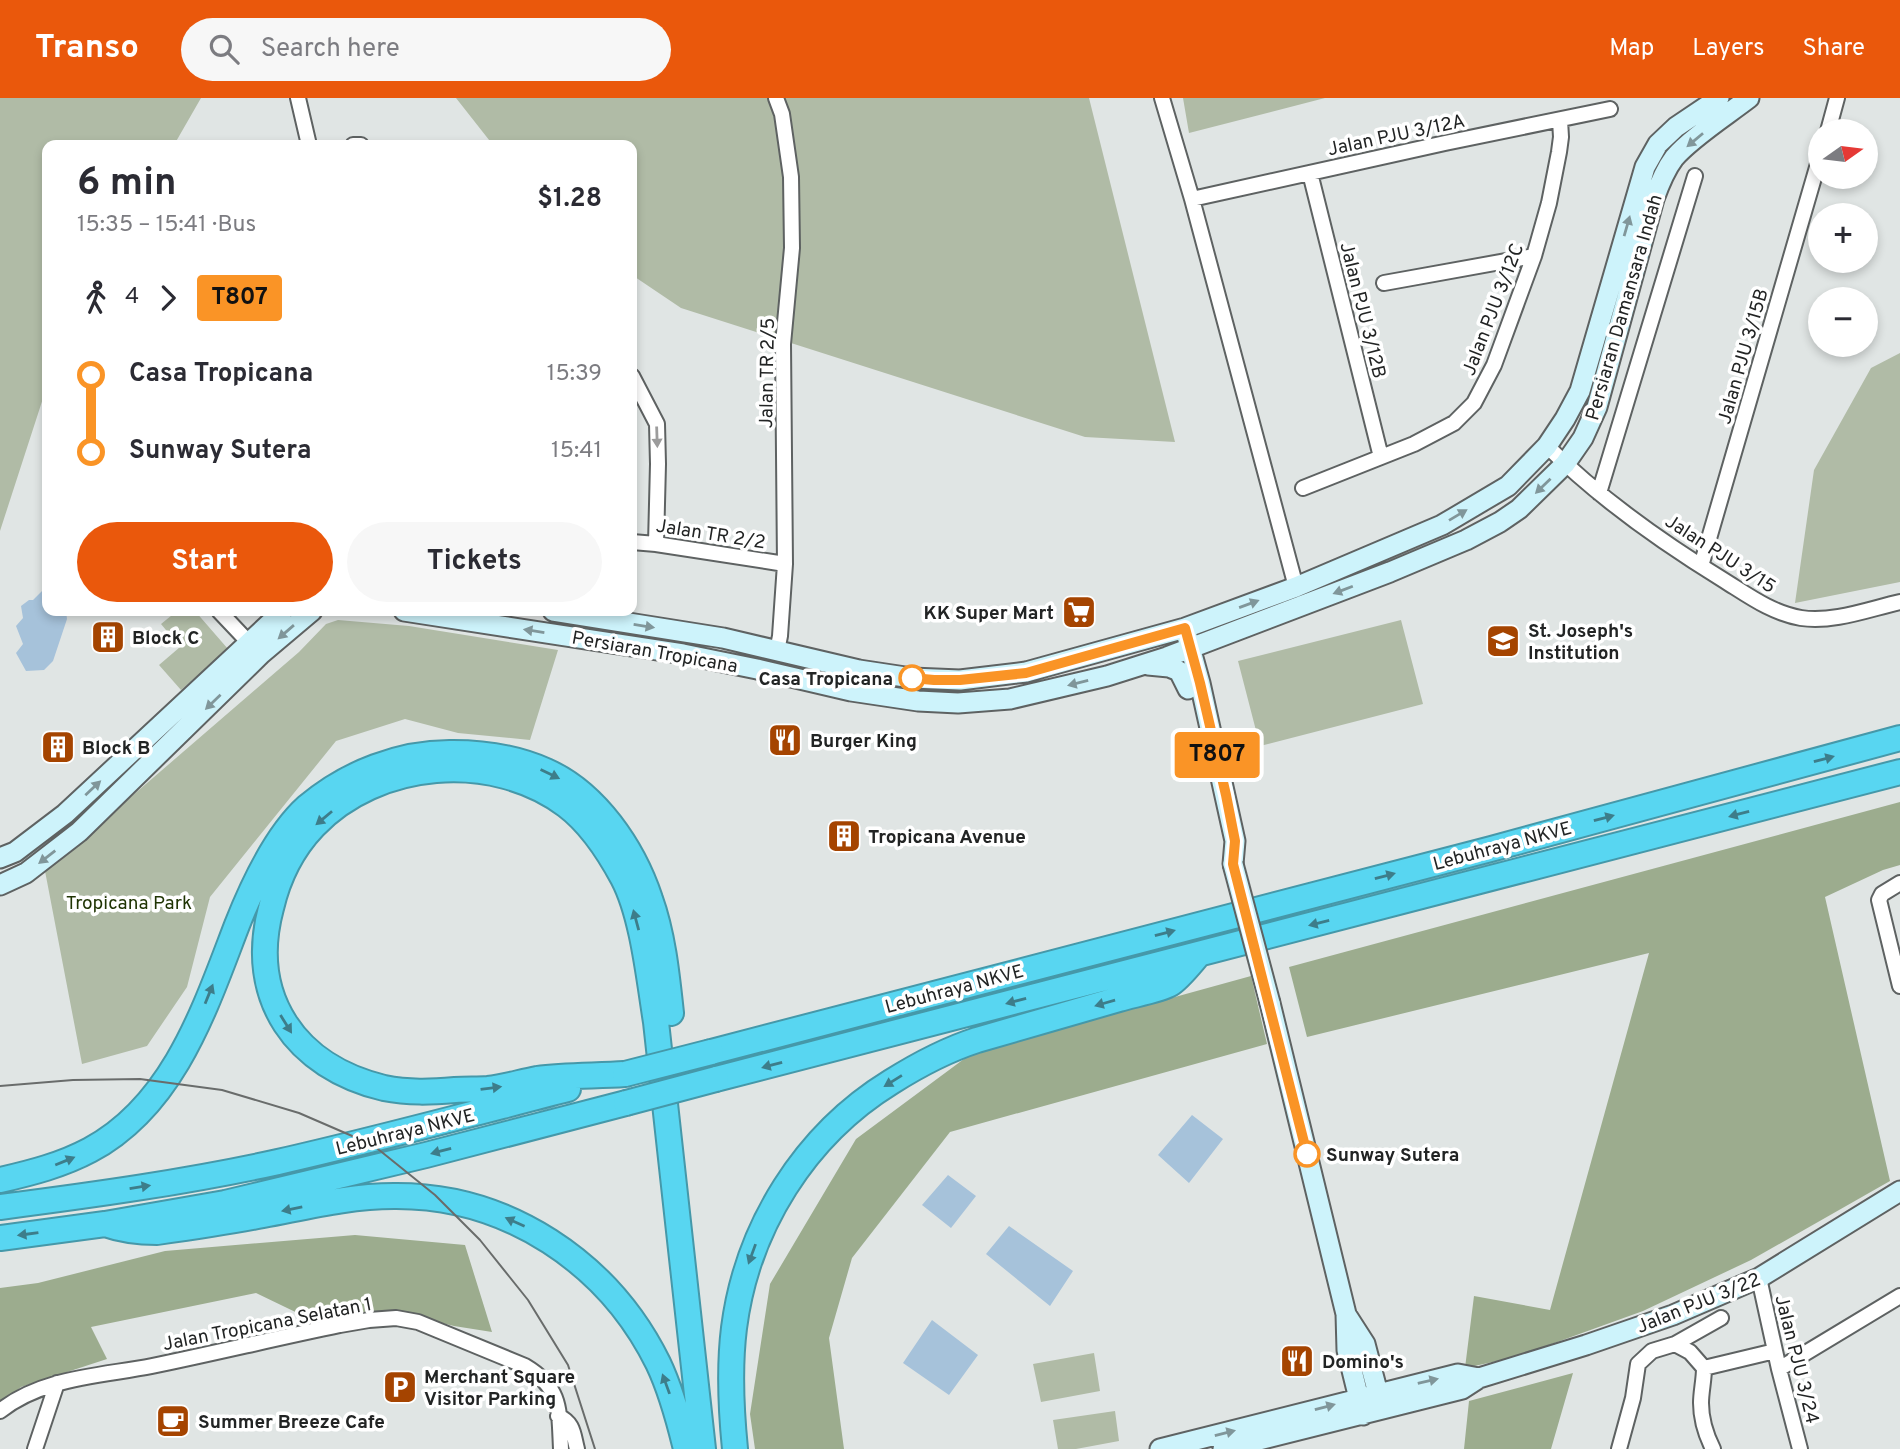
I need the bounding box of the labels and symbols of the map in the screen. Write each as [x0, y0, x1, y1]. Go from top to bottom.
street label: Jalan PJU 3/12A [1325, 110, 1467, 162]
north arrow [1808, 119, 1878, 189]
one-way arrow [1686, 132, 1704, 148]
street label: Persiaran Damansara Indah [1581, 192, 1669, 423]
one-way arrow [1623, 215, 1633, 236]
street label: Jalan PJU 3/12B [1334, 240, 1391, 381]
street label: Jalan PJU 3/12C [1458, 240, 1530, 379]
street label: Jalan PJU 3/15B [1713, 286, 1775, 427]
street label: Jalan TR 2/5 [755, 317, 781, 429]
one-way arrow [652, 427, 663, 449]
one-way arrow [1535, 477, 1551, 494]
one-way arrow [1448, 509, 1467, 522]
street label: Jalan PJU 3/15 [1660, 510, 1780, 599]
street label: Jalan TR 2/2 [654, 514, 767, 555]
one-way arrow [1332, 585, 1353, 596]
supermarket icon: KK Super Mart [1060, 593, 1098, 631]
one-way arrow [1238, 599, 1259, 610]
place label: KK Super Mart [923, 602, 1054, 626]
building icon: Block C [89, 618, 127, 656]
place label: St. Joseph's Institution [1528, 620, 1633, 666]
one-way arrow [634, 621, 656, 632]
school or university icon: St. Joseph's Institution [1484, 622, 1522, 660]
one-way arrow [278, 624, 295, 639]
one-way arrow [523, 625, 545, 636]
place label: Block C [132, 627, 199, 651]
street label: Persiaran Tropicana [570, 627, 739, 679]
marker: Casa Tropicana [899, 665, 925, 691]
place label: Casa Tropicana [758, 668, 893, 692]
one-way arrow [1067, 678, 1089, 689]
one-way arrow [205, 693, 221, 710]
restaurant icon: Burger King [766, 721, 804, 759]
building icon: Block B [39, 728, 77, 766]
place label: Burger King [810, 730, 917, 754]
line badge: T807 [1168, 732, 1266, 778]
place label: Block B [82, 737, 150, 761]
one-way arrow [1813, 753, 1834, 763]
one-way arrow [540, 768, 560, 779]
one-way arrow [84, 780, 102, 796]
one-way arrow [1728, 809, 1750, 820]
one-way arrow [315, 810, 332, 825]
one-way arrow [1593, 812, 1615, 823]
building icon: Tropicana Avenue [825, 817, 863, 855]
street label: Lebuhraya NKVE [1431, 817, 1574, 877]
place label: Tropicana Avenue [868, 826, 1026, 850]
one-way arrow [38, 850, 56, 865]
one-way arrow [1374, 870, 1396, 881]
park label: Tropicana Park [66, 892, 192, 916]
one-way arrow [631, 909, 641, 930]
one-way arrow [1308, 918, 1330, 929]
one-way arrow [1155, 928, 1176, 938]
street label: Lebuhraya NKVE [883, 960, 1026, 1020]
one-way arrow [204, 984, 215, 1005]
one-way arrow [1005, 996, 1027, 1007]
one-way arrow [1094, 999, 1115, 1009]
one-way arrow [280, 1015, 292, 1034]
one-way arrow [761, 1060, 783, 1071]
one-way arrow [883, 1074, 902, 1087]
one-way arrow [480, 1082, 502, 1093]
street label: Lebuhraya NKVE [333, 1104, 478, 1162]
marker: Sunway Sutera [1294, 1141, 1320, 1167]
place label: Sunway Sutera [1326, 1144, 1459, 1168]
one-way arrow [430, 1146, 452, 1157]
one-way arrow [55, 1155, 76, 1166]
one-way arrow [129, 1181, 151, 1192]
one-way arrow [281, 1204, 303, 1215]
one-way arrow [505, 1216, 525, 1228]
one-way arrow [17, 1228, 39, 1239]
one-way arrow [746, 1244, 757, 1265]
street label: Jalan PJU 3/22 [1633, 1268, 1764, 1340]
street label: Jalan Tropicana Selatan 1 [161, 1293, 374, 1357]
street label: Jalan PJU 3/24 [1768, 1293, 1824, 1426]
restaurant icon: Domino's [1278, 1342, 1316, 1380]
place label: Domino's [1322, 1351, 1404, 1375]
place label: Merchant Square Visitor Parking [424, 1366, 575, 1412]
parking icon: Merchant Square Visitor Parking [381, 1368, 419, 1406]
one-way arrow [660, 1373, 671, 1394]
one-way arrow [1417, 1376, 1439, 1387]
one-way arrow [1314, 1401, 1336, 1412]
cafe icon: Summer Breeze Cafe [154, 1402, 192, 1440]
place label: Summer Breeze Cafe [198, 1411, 385, 1435]
one-way arrow [1215, 1427, 1237, 1438]

